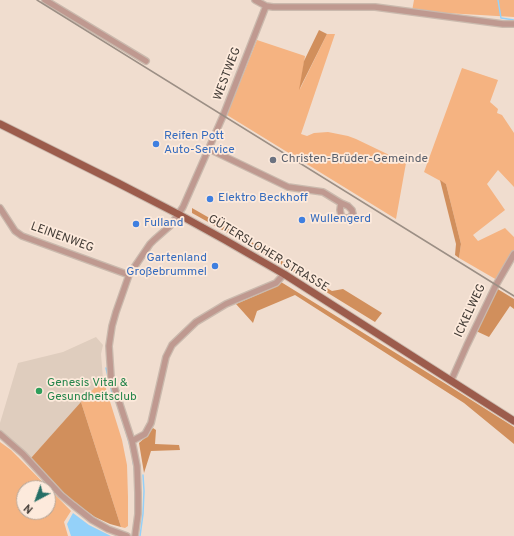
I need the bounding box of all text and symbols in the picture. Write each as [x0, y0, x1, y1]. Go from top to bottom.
street label: WESTWEG [211, 45, 245, 103]
place label: Reifen Pott Auto-Service [164, 130, 235, 158]
marker: Reifen Pott Auto-Service [151, 139, 161, 149]
place label: Christen-Brüder-Gemeinde [281, 153, 428, 167]
marker: Christen-Brüder-Gemeinde [268, 155, 278, 165]
place label: Elektro Beckhoff [218, 192, 308, 206]
marker: Elektro Beckhoff [205, 194, 215, 204]
street label: GÜTERSLOHER STRASSE [205, 212, 331, 296]
place label: Wullengerd [310, 213, 371, 227]
marker: Wullengerd [297, 215, 307, 225]
place label: Fulland [144, 217, 184, 231]
marker: Fulland [131, 219, 141, 229]
street label: LEINENWEG [28, 220, 96, 256]
place label: Gartenland Großebrummel [126, 252, 207, 280]
marker: Gartenland Großebrummel [210, 261, 220, 271]
street label: ICKELWEG [452, 282, 490, 340]
place label: Genesis Vital & Gesundheitsclub [47, 377, 137, 405]
marker: Genesis Vital & Gesundheitsclub [34, 386, 44, 396]
north arrow [16, 480, 56, 520]
text: N [21, 500, 36, 516]

